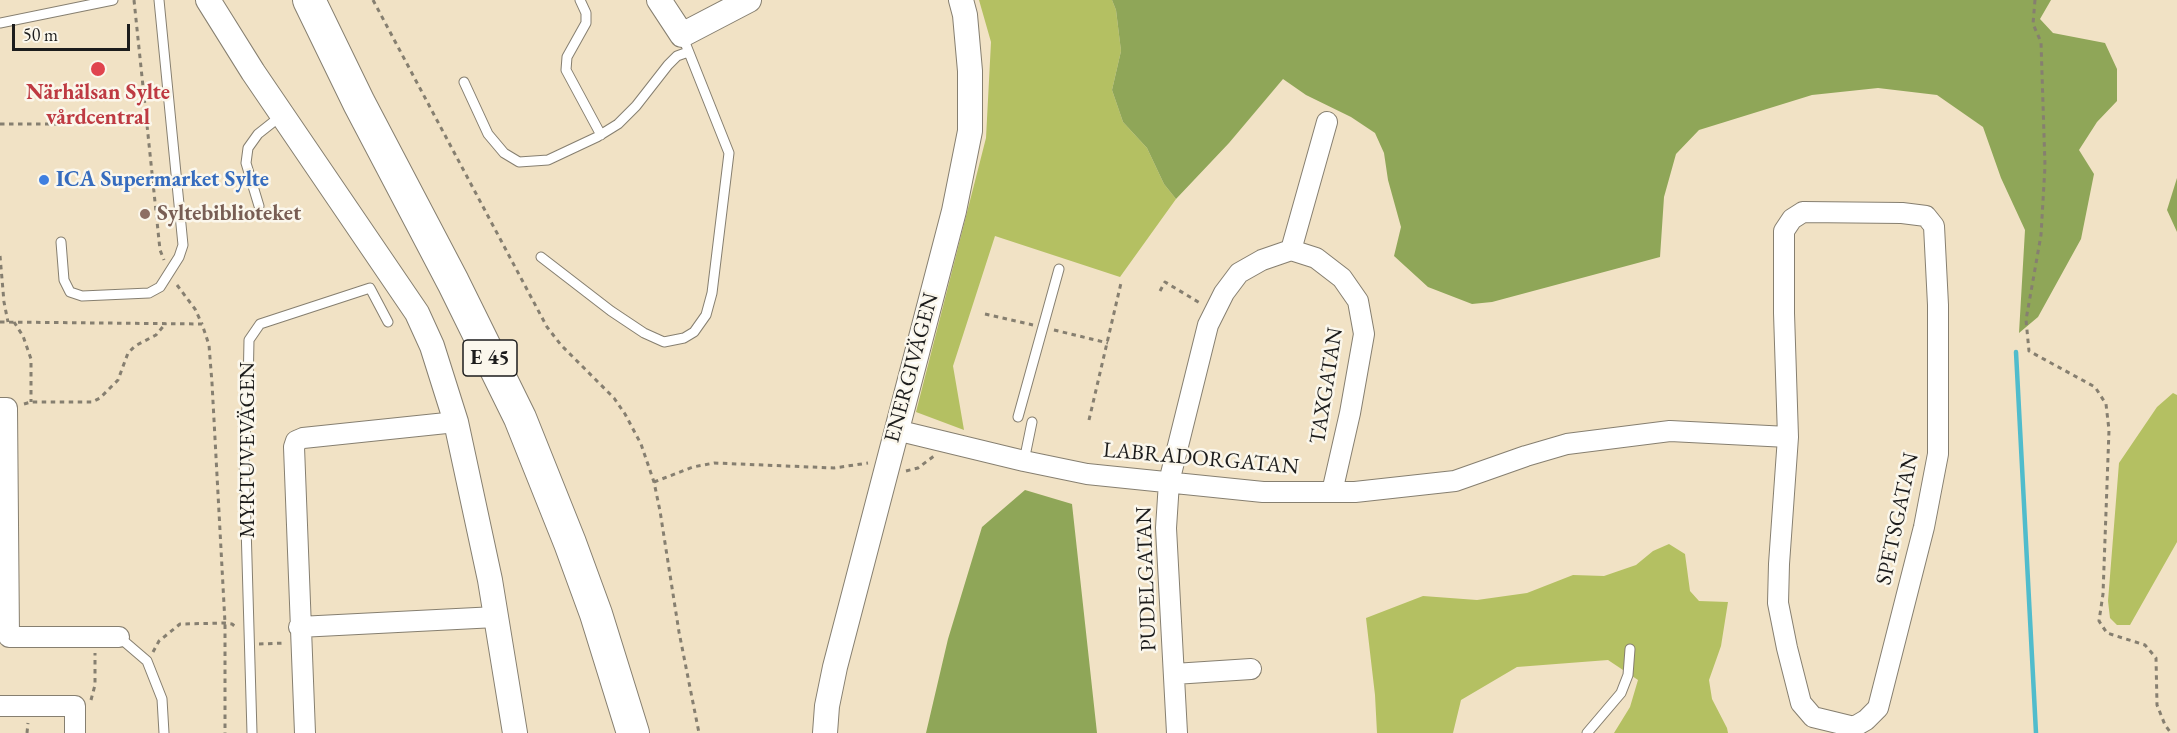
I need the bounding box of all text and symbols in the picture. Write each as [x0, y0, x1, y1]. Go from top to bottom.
scale bar [15, 12, 134, 50]
text: 50 m [23, 23, 58, 46]
marker: Närhälsan Sylte vårdcentral [89, 60, 107, 78]
place label: Närhälsan Sylte vårdcentral [26, 80, 170, 132]
place label: ICA Supermarket Sylte [56, 167, 269, 193]
marker: ICA Supermarket Sylte [37, 173, 51, 187]
place label: Syltebiblioteket [157, 201, 301, 227]
marker: Syltebiblioteket [138, 207, 152, 221]
street label: ENERGIVÄGEN [879, 290, 945, 446]
street label: TAXGATAN [1305, 326, 1349, 446]
road number: E 45 [463, 340, 517, 376]
street label: MYRTUVEVÄGEN [235, 362, 261, 538]
street label: LABRADORGATAN [1102, 437, 1300, 481]
street label: SPETSGATAN [1871, 451, 1925, 587]
street label: PUDELGATAN [1131, 506, 1163, 652]

